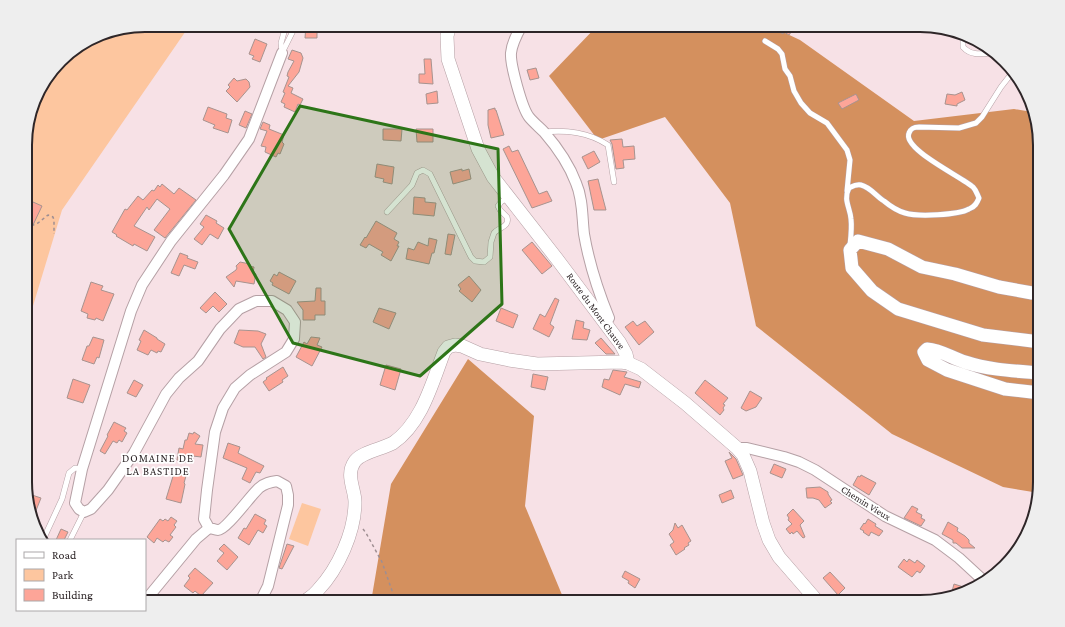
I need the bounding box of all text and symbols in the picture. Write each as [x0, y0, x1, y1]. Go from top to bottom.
street label: Route du Mont Chauve [565, 271, 628, 352]
district label: DOMAINE DE LA BASTIDE [122, 452, 194, 477]
street label: Chemin Vieux [839, 483, 893, 523]
legend [16, 539, 146, 611]
text: Road [52, 548, 77, 562]
text: Park [52, 568, 74, 582]
text: Building [52, 588, 93, 602]

